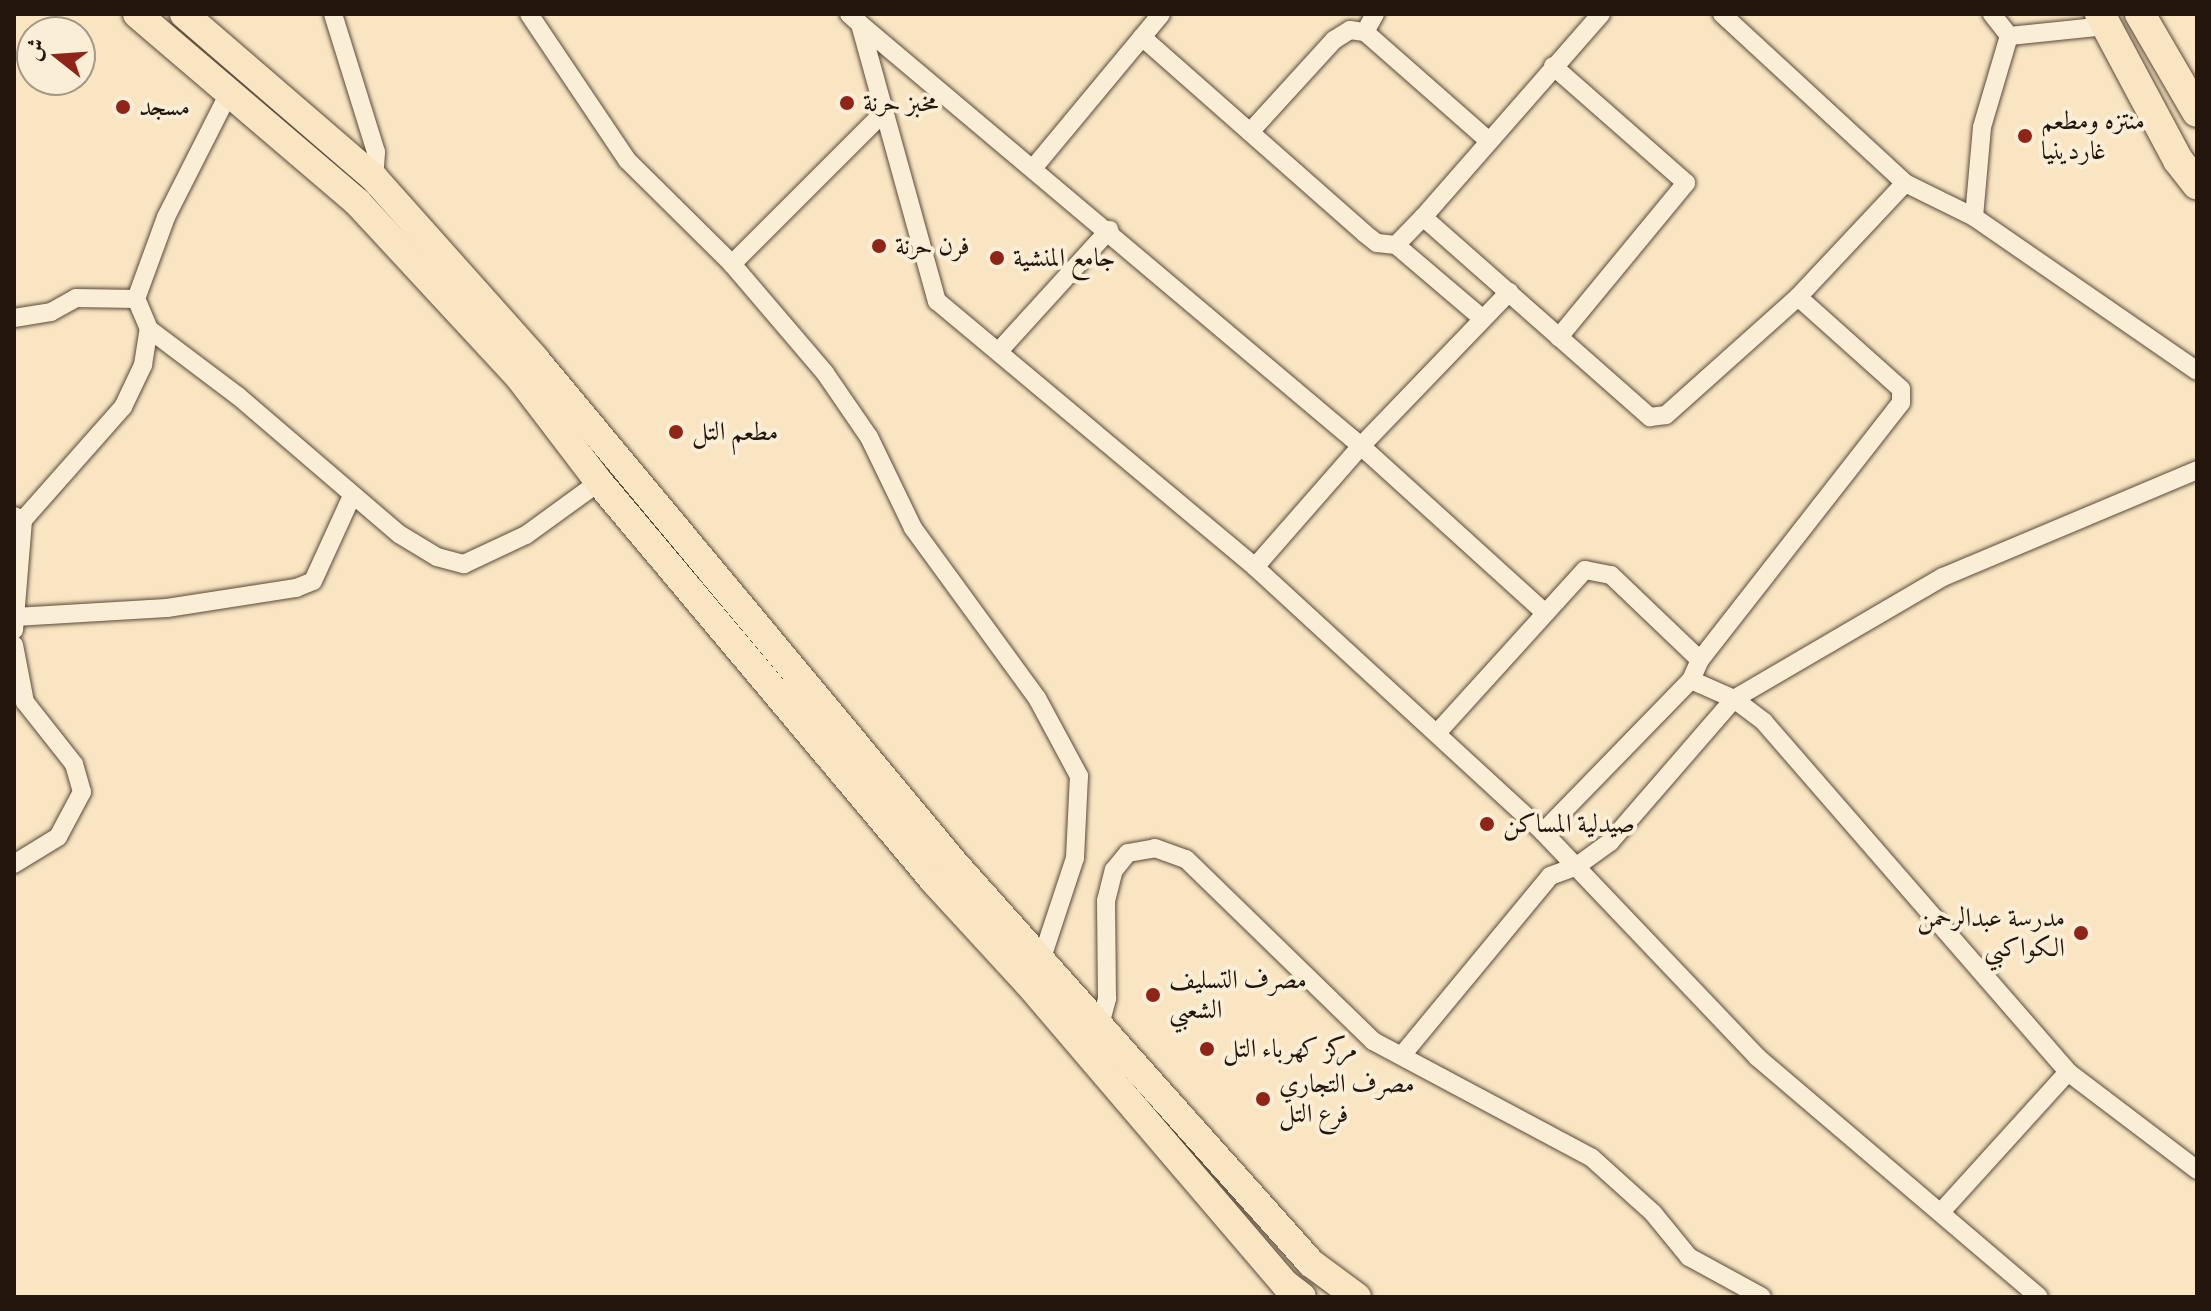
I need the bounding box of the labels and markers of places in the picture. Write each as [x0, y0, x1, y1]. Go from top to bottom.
place label: مخبز حرنة [863, 87, 939, 119]
place label: مسجد [139, 91, 190, 123]
marker: مخبز حرنة [838, 94, 856, 112]
marker: مسجد [114, 98, 132, 116]
place label: منتزه ومطعم غاردينيا [2041, 105, 2145, 166]
marker: منتزه ومطعم غاردينيا [2016, 127, 2034, 145]
place label: فرن حرنة [895, 230, 970, 262]
marker: فرن حرنة [870, 237, 888, 255]
place label: جامع المنشية [1013, 242, 1115, 274]
marker: جامع المنشية [988, 249, 1006, 267]
place label: مطعم التل [692, 416, 778, 448]
marker: مطعم التل [667, 423, 685, 441]
place label: صيدلية المساكن [1503, 808, 1635, 840]
marker: صيدلية المساكن [1478, 815, 1496, 833]
place label: مدرسة عبدالرحمن الكواكبي [1917, 902, 2065, 964]
marker: مدرسة عبدالرحمن الكواكبي [2072, 924, 2090, 942]
place label: مصرف التسليف الشعبي [1169, 964, 1307, 1026]
marker: مصرف التسليف الشعبي [1144, 986, 1162, 1004]
place label: مركز كهرباء التل [1223, 1033, 1358, 1065]
marker: مركز كهرباء التل [1198, 1040, 1216, 1058]
place label: مصرف التجاري فرع التل [1279, 1068, 1414, 1130]
marker: مصرف التجاري فرع التل [1254, 1090, 1272, 1108]

